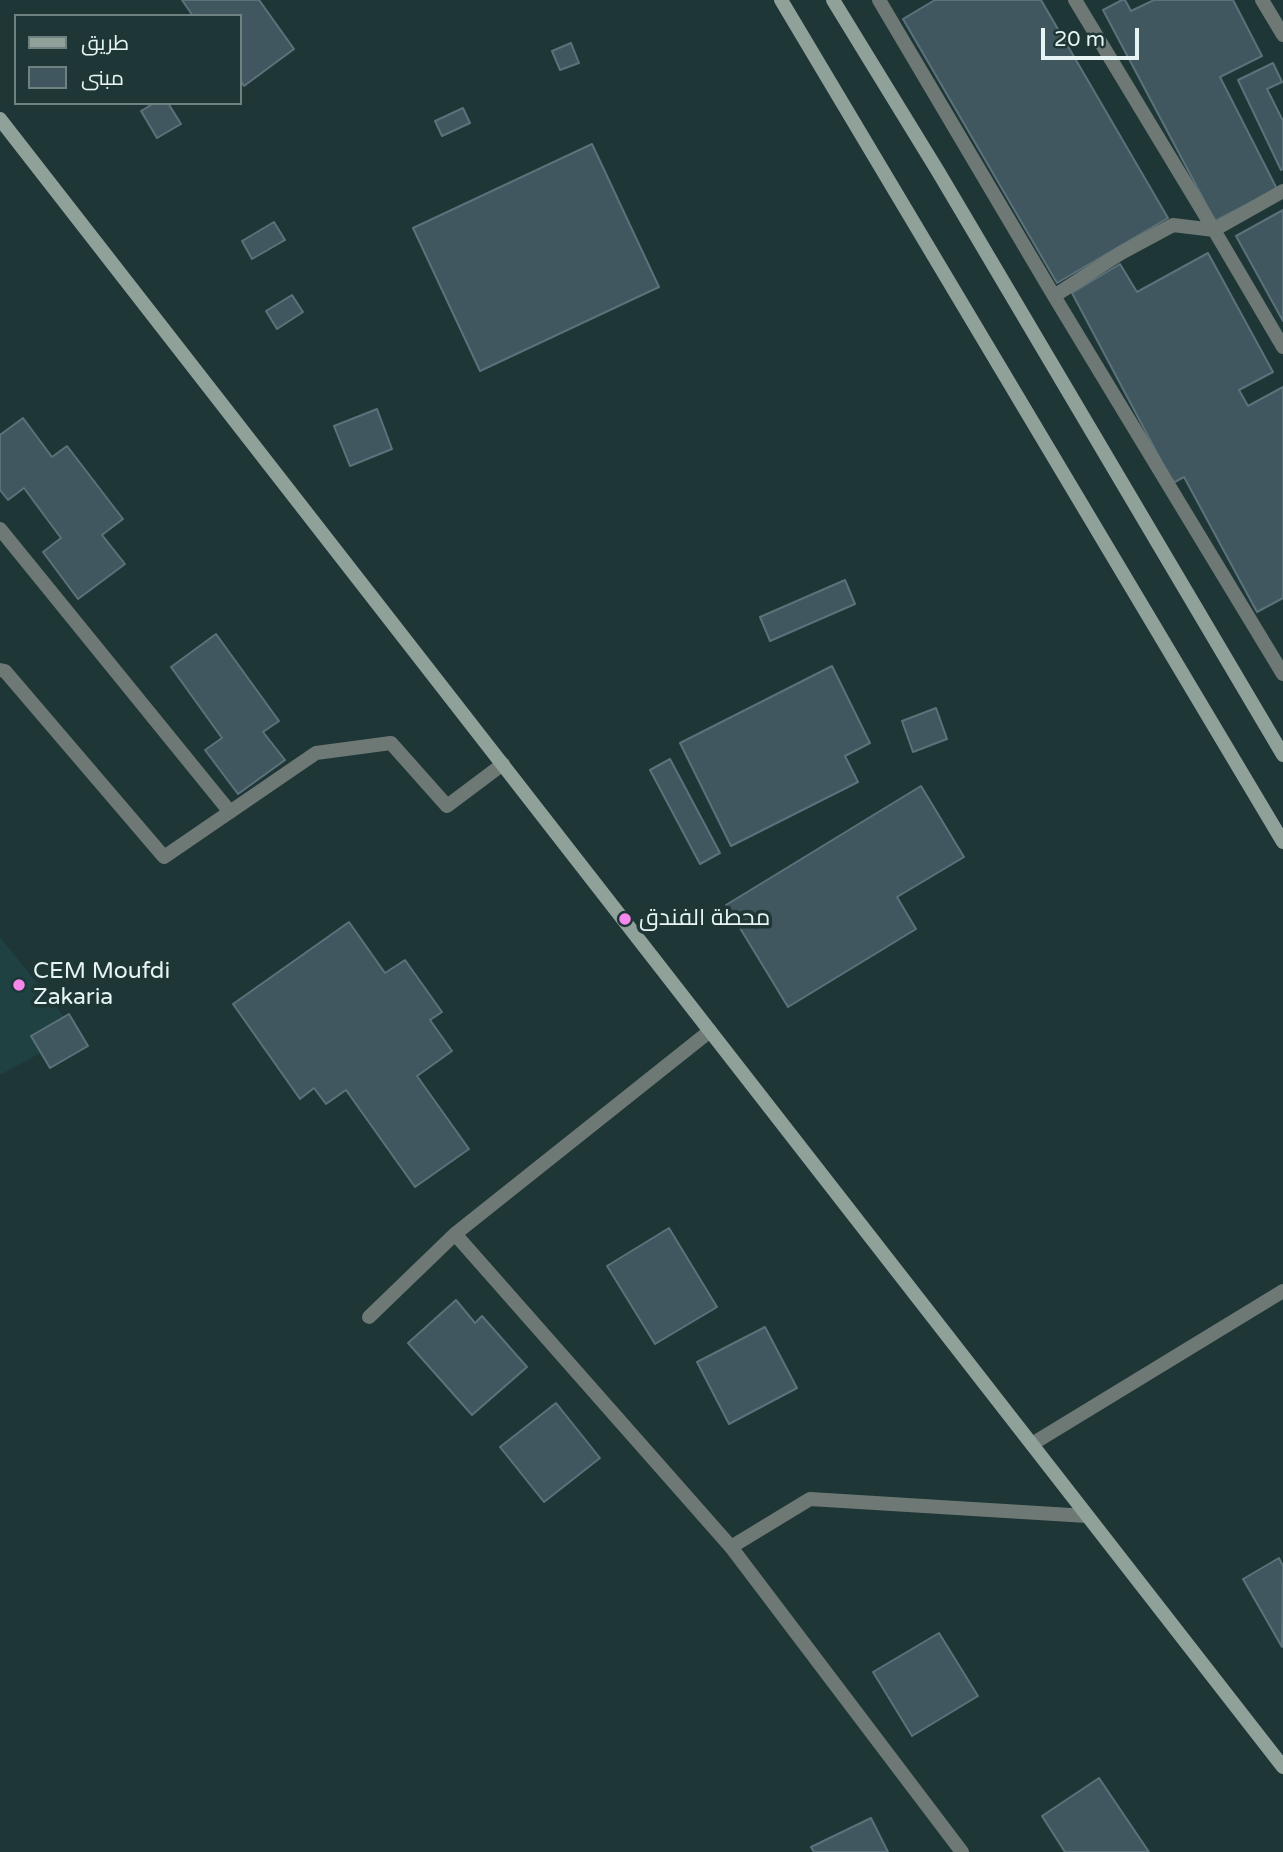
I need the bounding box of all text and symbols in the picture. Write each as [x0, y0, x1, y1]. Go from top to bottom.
legend [14, 14, 242, 105]
scale bar [1045, 14, 1143, 58]
text: 20 m [1054, 27, 1105, 52]
text: طريق [81, 31, 129, 56]
text: مبنى [81, 66, 124, 91]
place label: محطة الفندق [639, 905, 770, 933]
marker: محطة الفندق [617, 911, 633, 927]
place label: CEM Moufdi Zakaria [33, 958, 170, 1012]
marker: CEM Moufdi Zakaria [11, 977, 27, 993]

